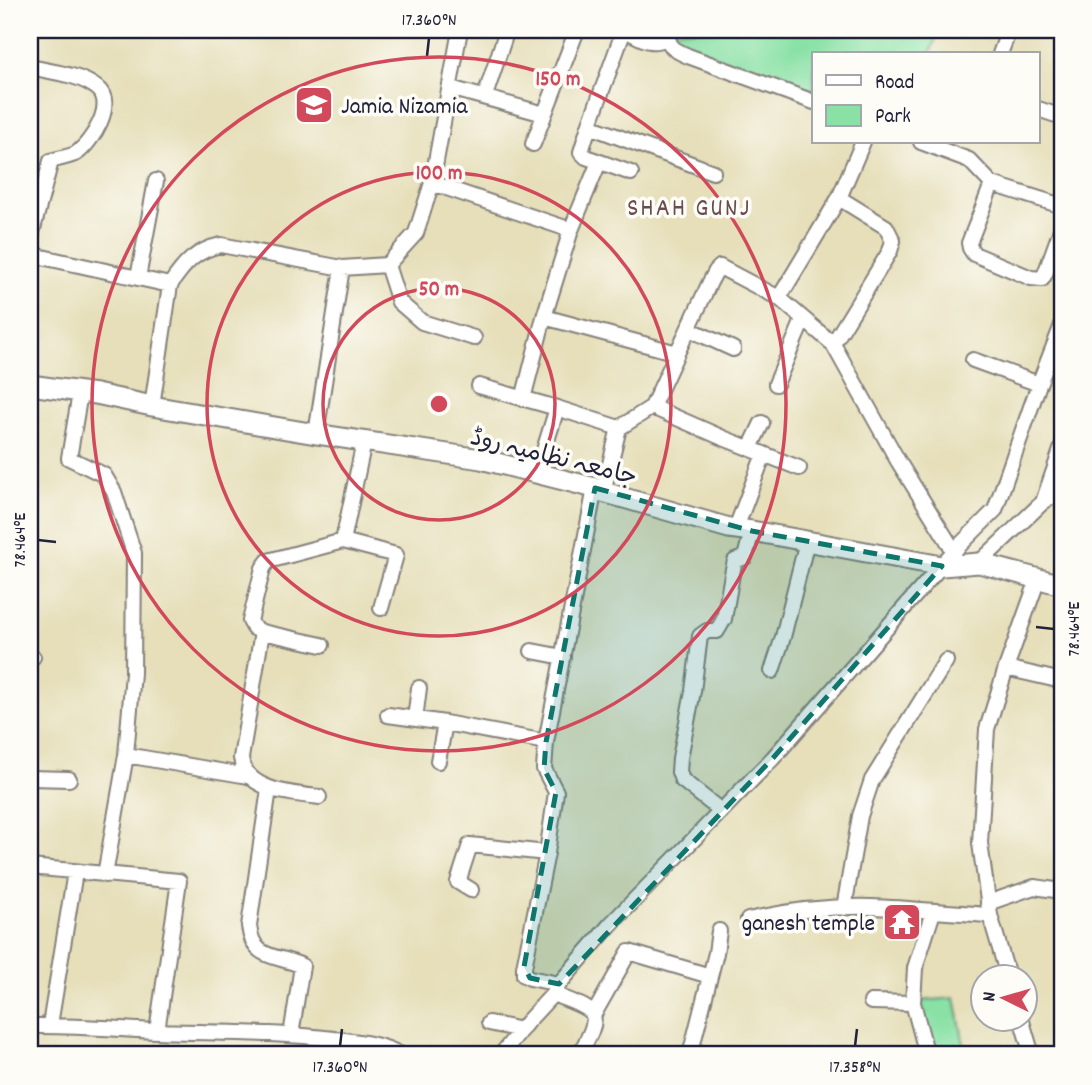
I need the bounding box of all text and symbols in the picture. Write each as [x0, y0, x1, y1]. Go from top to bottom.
text: 17.360°N [401, 9, 457, 34]
legend [812, 52, 1040, 144]
text: 150 m [535, 66, 581, 96]
text: Road [875, 69, 914, 99]
school or university icon: Jamia Nizamia [293, 84, 335, 126]
place label: Jamia Nizamia [341, 91, 468, 125]
text: Park [875, 103, 911, 133]
text: 100 m [416, 160, 462, 190]
district label: SHAH GUNJ [627, 191, 751, 228]
text: 50 m [419, 276, 459, 306]
centre of rings [427, 392, 451, 416]
street label: جامعہ نظامیہ روڈ [466, 422, 640, 496]
text: 78.464°E [9, 513, 34, 567]
text: 78.464°E [1063, 602, 1088, 656]
temple icon: ganesh temple [881, 901, 923, 943]
place label: ganesh temple [742, 908, 875, 942]
north arrow [970, 962, 1040, 1032]
text: N [977, 991, 1004, 1003]
text: 17.360°N [312, 1056, 368, 1081]
text: 17.358°N [829, 1056, 881, 1081]

